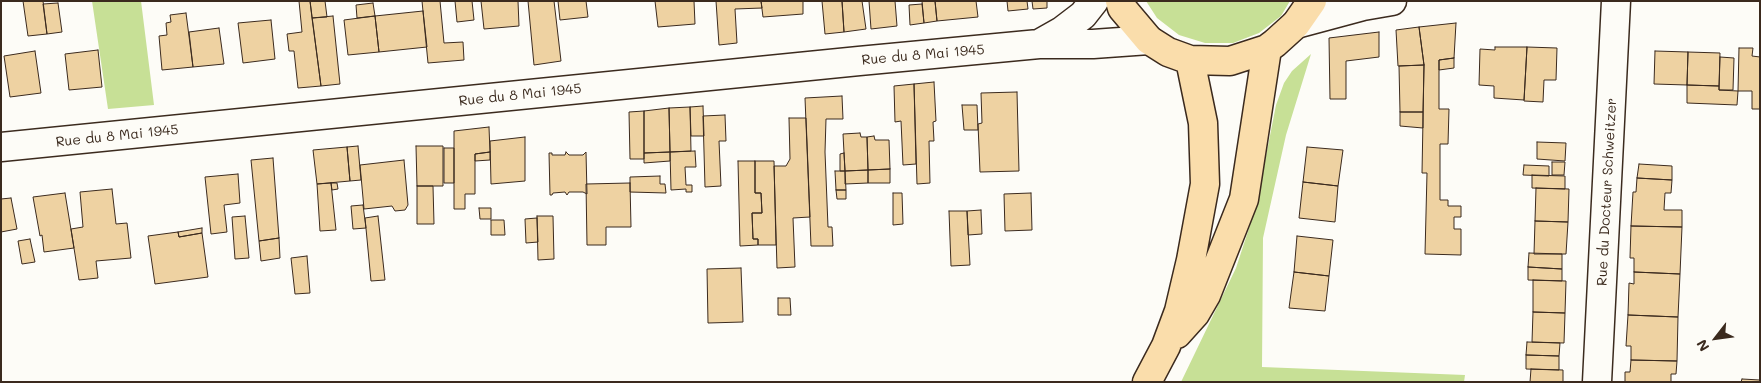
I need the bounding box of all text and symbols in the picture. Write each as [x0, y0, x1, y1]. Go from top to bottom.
street label: Rue du 8 Mai 1945 [861, 41, 985, 69]
street label: Rue du 8 Mai 1945 [458, 80, 582, 110]
street label: Rue du Docteur Schweitzer [1594, 97, 1620, 287]
street label: Rue du 8 Mai 1945 [55, 121, 179, 151]
north arrow [1691, 313, 1741, 363]
text: N [1692, 336, 1713, 355]

